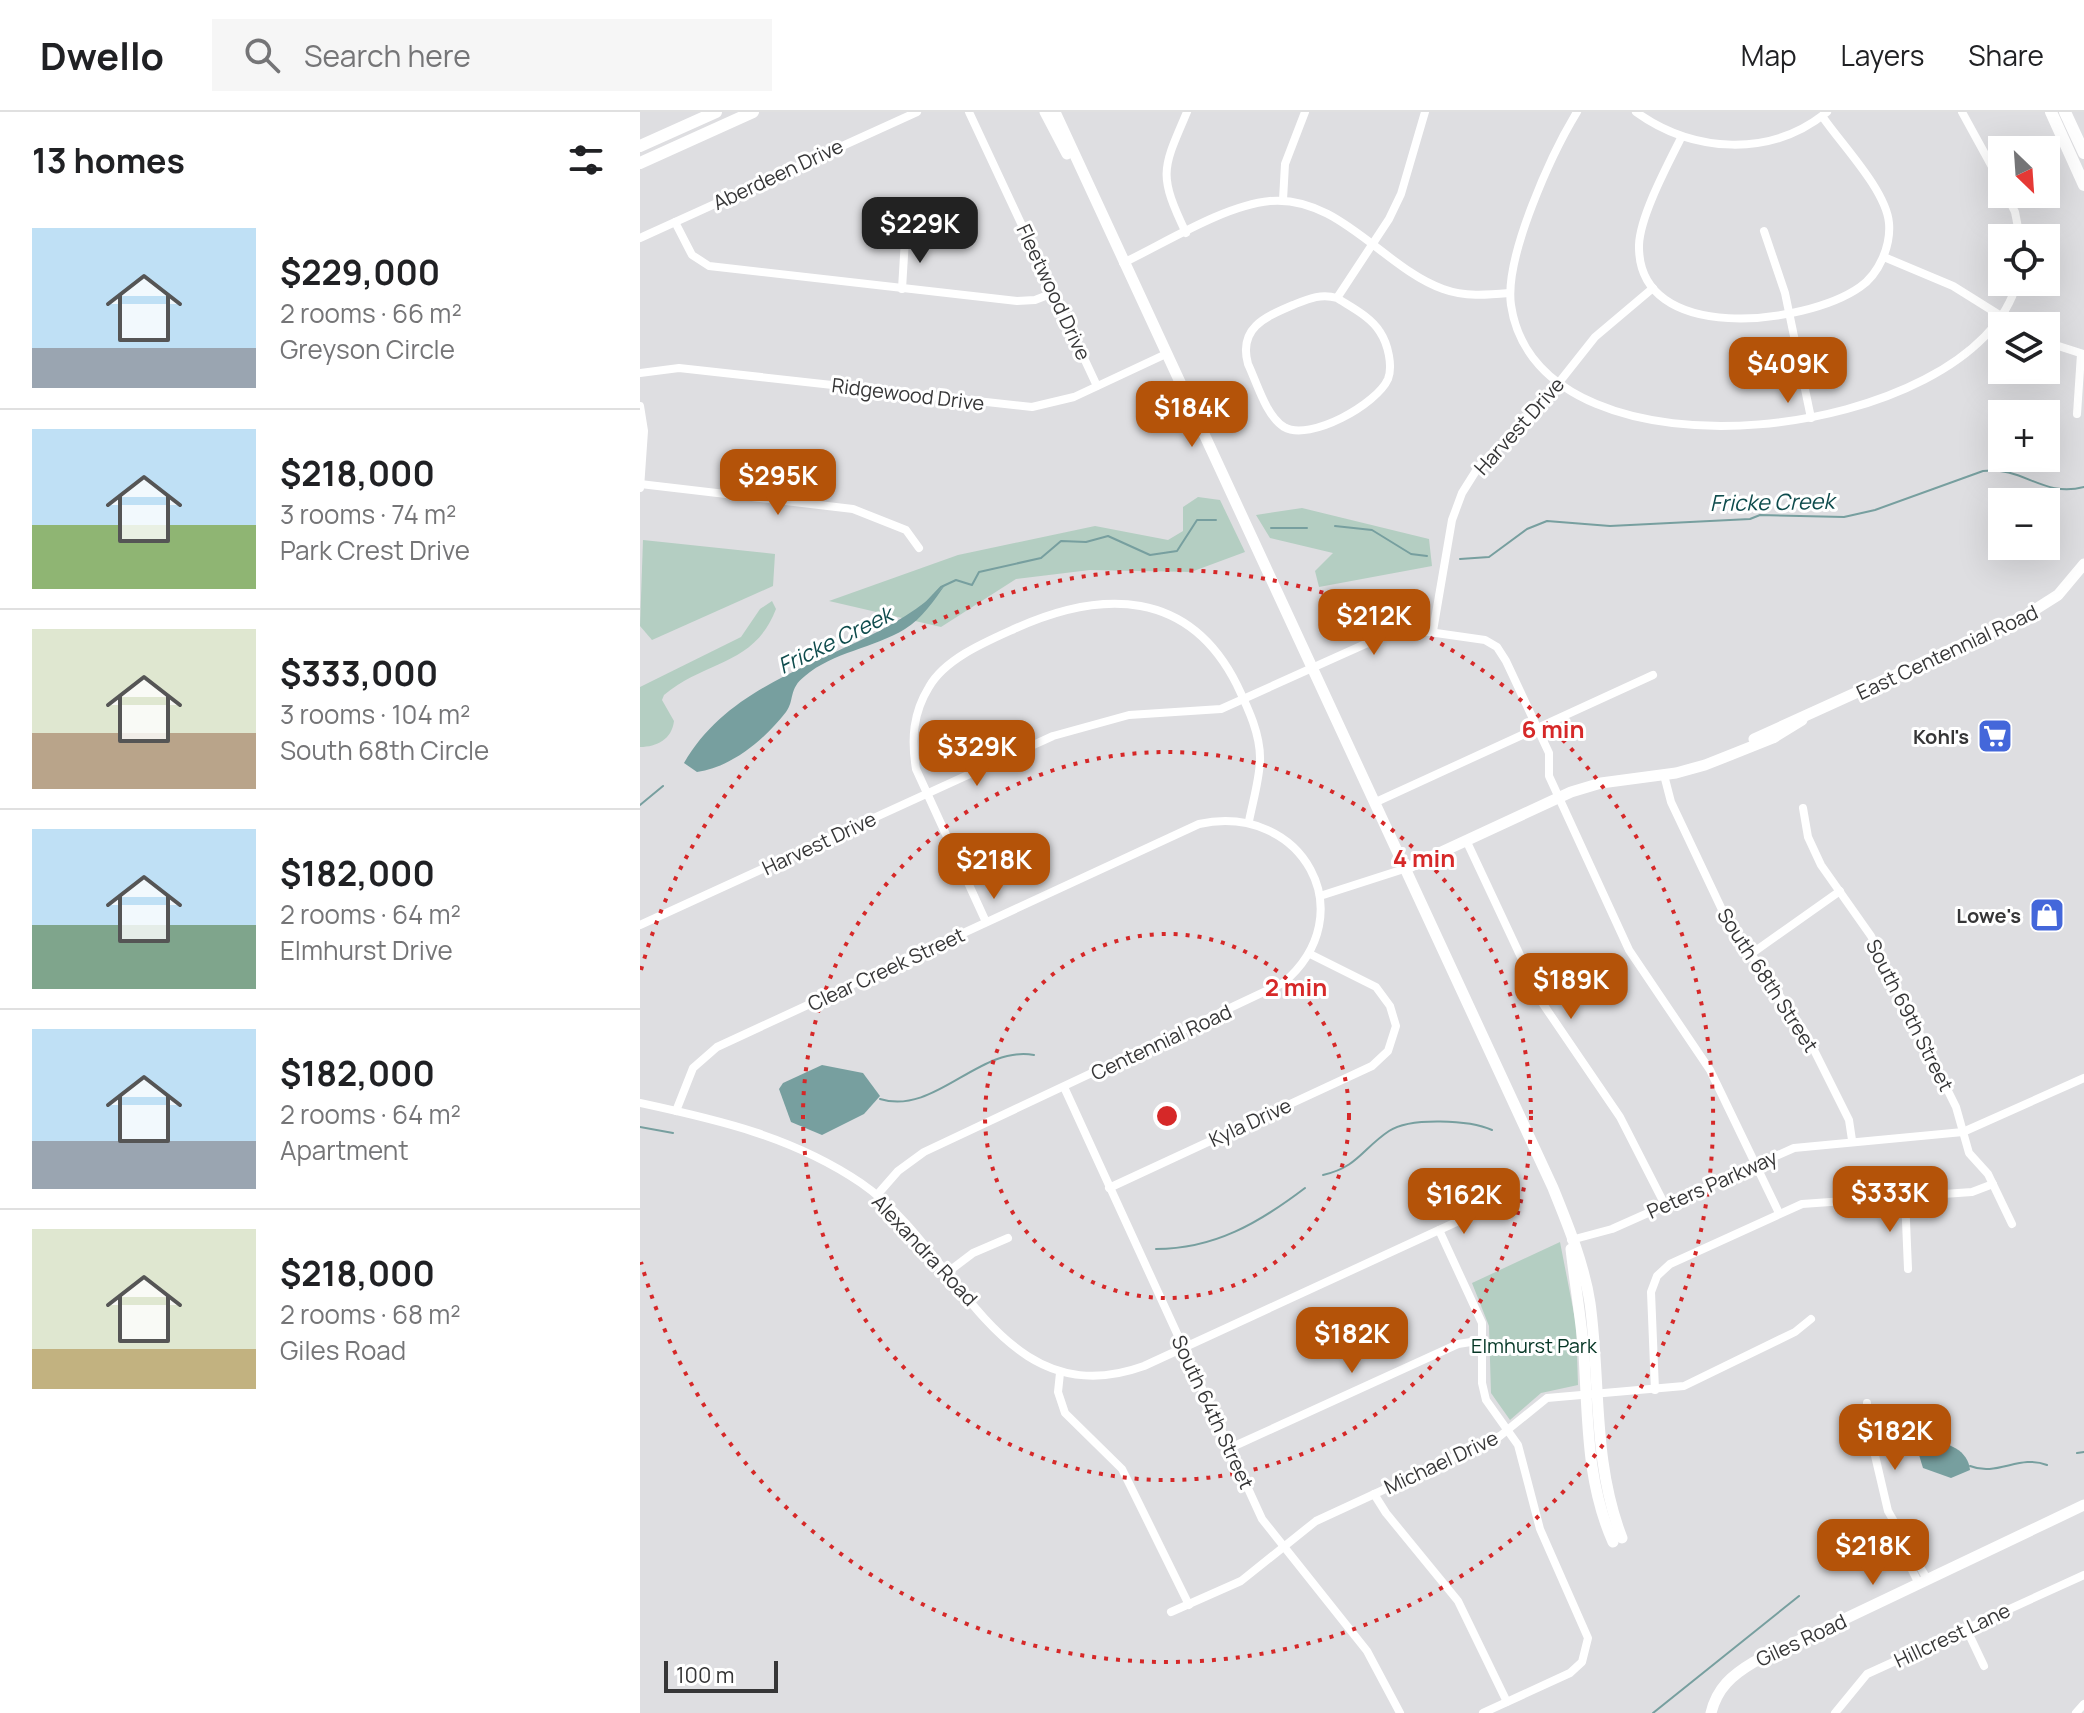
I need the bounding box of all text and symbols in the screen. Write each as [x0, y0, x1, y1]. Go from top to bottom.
search box [212, 19, 772, 91]
text: Dwello [40, 29, 164, 81]
icon: search [240, 33, 284, 77]
text: Search here [304, 35, 471, 76]
text: Map [1741, 36, 1797, 74]
text: Layers [1841, 36, 1924, 74]
text: Share [1968, 36, 2044, 74]
street label: Aberdeen Drive [708, 132, 848, 216]
north arrow [1988, 136, 2060, 208]
map controls [1988, 136, 2060, 560]
text: 13 homes [32, 137, 185, 183]
icon: filters [564, 138, 608, 182]
pin: $229K [864, 197, 976, 265]
text: $229K [880, 205, 960, 241]
street label: Fleetwood Drive [1011, 220, 1097, 364]
button: locate [1988, 224, 2060, 296]
text: $229,000 [280, 249, 440, 295]
icon: home [96, 260, 192, 356]
text: 2 rooms · 66 m² [280, 295, 462, 331]
button: layers [1988, 312, 2060, 384]
text: Greyson Circle [280, 331, 455, 367]
pin: $409K [1732, 337, 1844, 405]
text: $409K [1747, 345, 1829, 381]
street label: Ridgewood Drive [830, 371, 986, 417]
street label: Harvest Drive [1468, 371, 1570, 481]
pin: $184K [1136, 381, 1248, 449]
text: $184K [1154, 389, 1230, 425]
button: + [1988, 400, 2060, 472]
pin: $295K [722, 449, 834, 517]
text: $218,000 [280, 450, 435, 496]
text: $295K [738, 457, 818, 493]
icon: home [96, 461, 192, 557]
water label: Fricke Creek [1710, 486, 1838, 518]
button: − [1988, 488, 2060, 560]
text: 3 rooms · 74 m² [280, 496, 456, 532]
text: Park Crest Drive [280, 532, 470, 568]
pin: $212K [1318, 589, 1430, 657]
text: $212K [1336, 597, 1412, 633]
water label: Fricke Creek [773, 598, 900, 681]
street label: East Centennial Road [1852, 598, 2042, 706]
text: $333,000 [280, 650, 438, 696]
icon: home [96, 661, 192, 757]
text: 3 rooms · 104 m² [280, 696, 470, 732]
text: 6 min [1521, 712, 1585, 745]
supermarket icon: Kohl's [1976, 717, 2014, 755]
pin: $329K [921, 720, 1033, 788]
place label: Kohl's [1913, 723, 1969, 750]
text: $329K [937, 728, 1017, 764]
text: South 68th Circle [280, 732, 489, 768]
street label: Harvest Drive [758, 805, 880, 881]
pin: $218K [938, 833, 1050, 901]
text: $218K [956, 841, 1032, 877]
text: 4 min [1393, 841, 1455, 874]
text: $182,000 [280, 850, 435, 896]
icon: home [96, 861, 192, 957]
text: 2 rooms · 64 m² [280, 896, 461, 932]
shop icon: Lowe's [2028, 896, 2066, 934]
place label: Lowe's [1956, 902, 2021, 929]
street label: South 68th Street [1711, 903, 1825, 1057]
street label: Clear Creek Street [803, 921, 969, 1017]
text: Elmhurst Drive [280, 932, 453, 968]
street label: South 69th Street [1860, 934, 1960, 1096]
pin: $189K [1515, 953, 1627, 1021]
text: $189K [1533, 961, 1609, 997]
text: 2 min [1265, 970, 1327, 1003]
street label: Centennial Road [1086, 998, 1236, 1086]
text: $182,000 [280, 1050, 435, 1096]
icon: home [96, 1061, 192, 1157]
street label: Kyla Drive [1204, 1091, 1296, 1153]
text: 2 rooms · 64 m² [280, 1096, 461, 1132]
centre of rings [1153, 1102, 1181, 1130]
text: Apartment [280, 1132, 409, 1168]
street label: Peters Parkway [1643, 1143, 1782, 1225]
pin: $333K [1834, 1166, 1946, 1234]
pin: $162K [1408, 1168, 1520, 1236]
text: $333K [1851, 1174, 1929, 1210]
text: $162K [1426, 1176, 1502, 1212]
street label: Alexandra Road [866, 1189, 984, 1311]
text: $218,000 [280, 1250, 435, 1296]
icon: home [96, 1261, 192, 1357]
text: 2 rooms · 68 m² [280, 1296, 461, 1332]
pin: $182K [1296, 1307, 1408, 1375]
text: $182K [1314, 1315, 1390, 1351]
street label: South 64th Street [1166, 1331, 1260, 1493]
text: Giles Road [280, 1332, 406, 1368]
park label: Elmhurst Park [1471, 1332, 1598, 1359]
pin: $182K [1839, 1404, 1951, 1472]
text: $182K [1857, 1412, 1933, 1448]
street label: Michael Drive [1380, 1424, 1502, 1500]
pin: $218K [1817, 1519, 1929, 1587]
text: $218K [1835, 1527, 1911, 1563]
street label: Hillcrest Lane [1890, 1596, 2014, 1674]
street label: Giles Road [1751, 1607, 1851, 1673]
scale bar [664, 1657, 778, 1693]
text: 100 m [676, 1660, 734, 1690]

